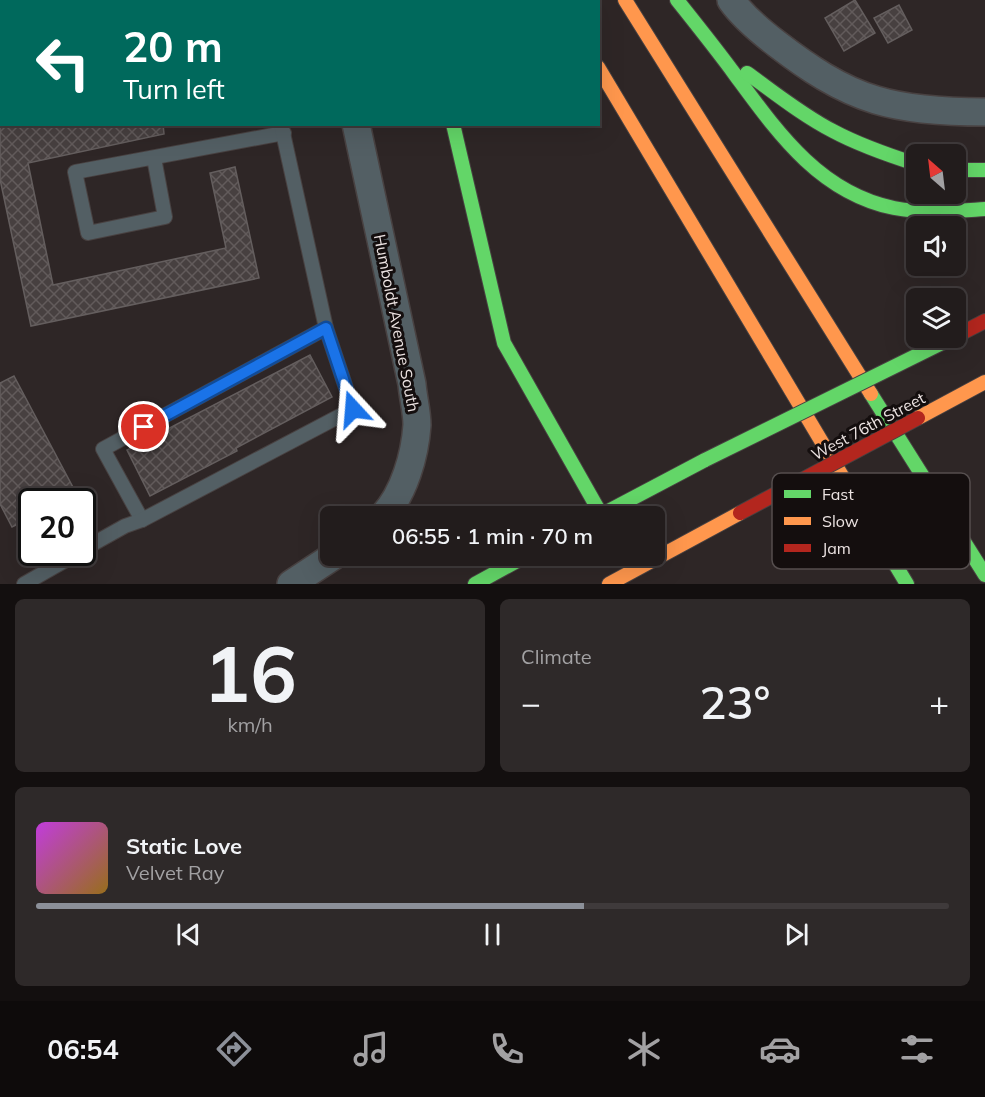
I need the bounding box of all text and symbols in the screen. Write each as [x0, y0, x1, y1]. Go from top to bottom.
text: 20 m [123, 20, 223, 73]
icon: left [24, 24, 102, 102]
text: Turn left [123, 72, 225, 106]
north arrow [906, 144, 966, 204]
map controls [906, 144, 966, 348]
button: sound [906, 216, 966, 276]
street label: Humboldt Avenue South [370, 232, 424, 414]
button: layers [906, 288, 966, 348]
position arrow [321, 377, 385, 441]
street label: West 76th Street [808, 387, 929, 464]
pin [118, 401, 169, 452]
icon: arrive [127, 410, 160, 443]
legend [772, 473, 970, 569]
text: Fast [822, 484, 854, 504]
speed limit sign: 20 [18, 488, 96, 566]
text: Slow [822, 511, 859, 531]
text: 06:55 · 1 min · 70 m [392, 522, 593, 550]
text: Jam [822, 538, 851, 558]
text: 16 [203, 624, 297, 722]
text: Climate [521, 644, 592, 669]
text: 23° [700, 674, 770, 730]
text: − [521, 682, 541, 723]
text: + [929, 682, 949, 723]
text: km/h [227, 712, 273, 737]
text: Static Love [126, 832, 242, 860]
text: Velvet Ray [126, 860, 224, 885]
icon: previous [172, 918, 205, 951]
icon: pause [476, 918, 509, 951]
icon: next [780, 918, 813, 951]
icon: directions [213, 1028, 255, 1070]
icon: music [350, 1028, 392, 1070]
icon: phone [486, 1028, 528, 1070]
icon: climate [623, 1028, 665, 1070]
icon: car [759, 1028, 801, 1070]
icon: filters [896, 1028, 938, 1070]
text: 06:54 [47, 1032, 119, 1066]

